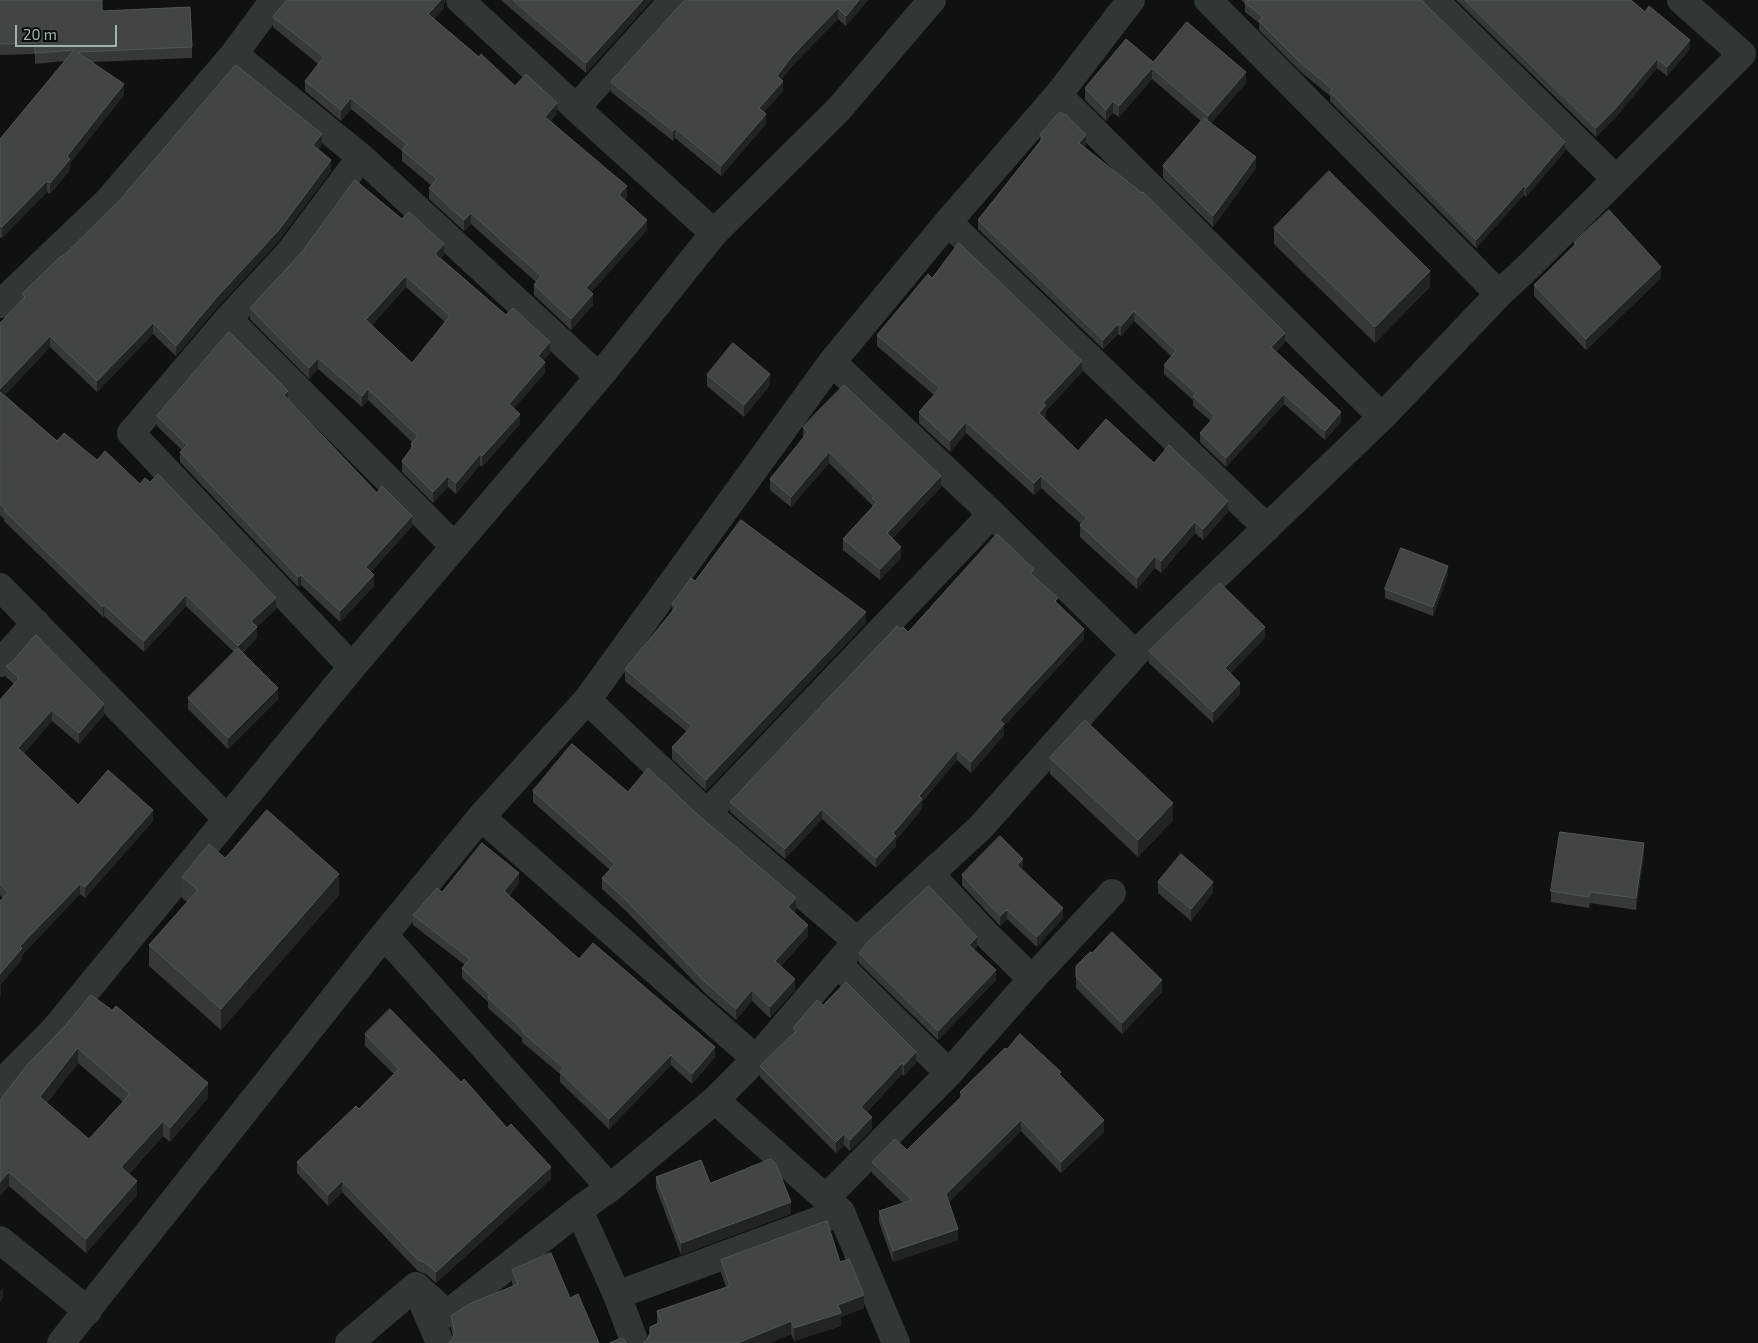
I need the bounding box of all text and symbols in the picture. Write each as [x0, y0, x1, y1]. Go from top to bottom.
scale bar [18, 15, 120, 47]
text: 20 m [23, 25, 57, 43]

